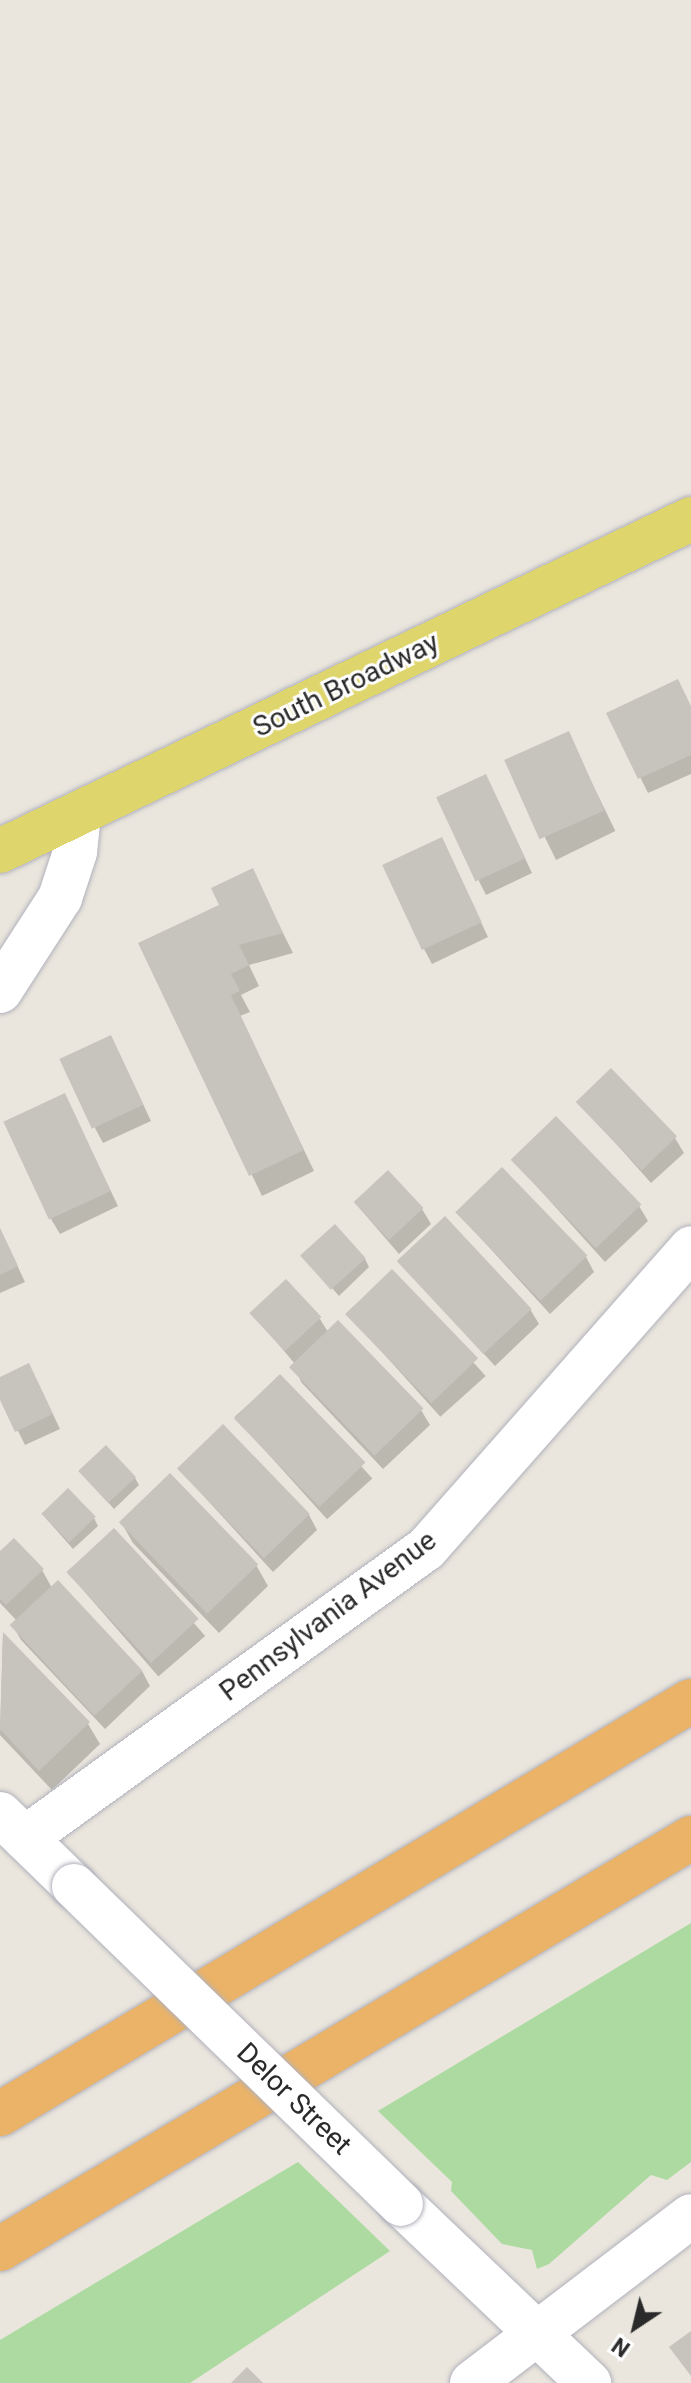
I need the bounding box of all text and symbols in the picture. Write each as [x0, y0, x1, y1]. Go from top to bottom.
street label: South Broadway [248, 626, 444, 744]
street label: Pennsylvania Avenue [213, 1524, 443, 1708]
street label: Delor Street [230, 2036, 358, 2162]
north arrow [595, 2287, 675, 2367]
text: N [607, 2332, 634, 2362]

